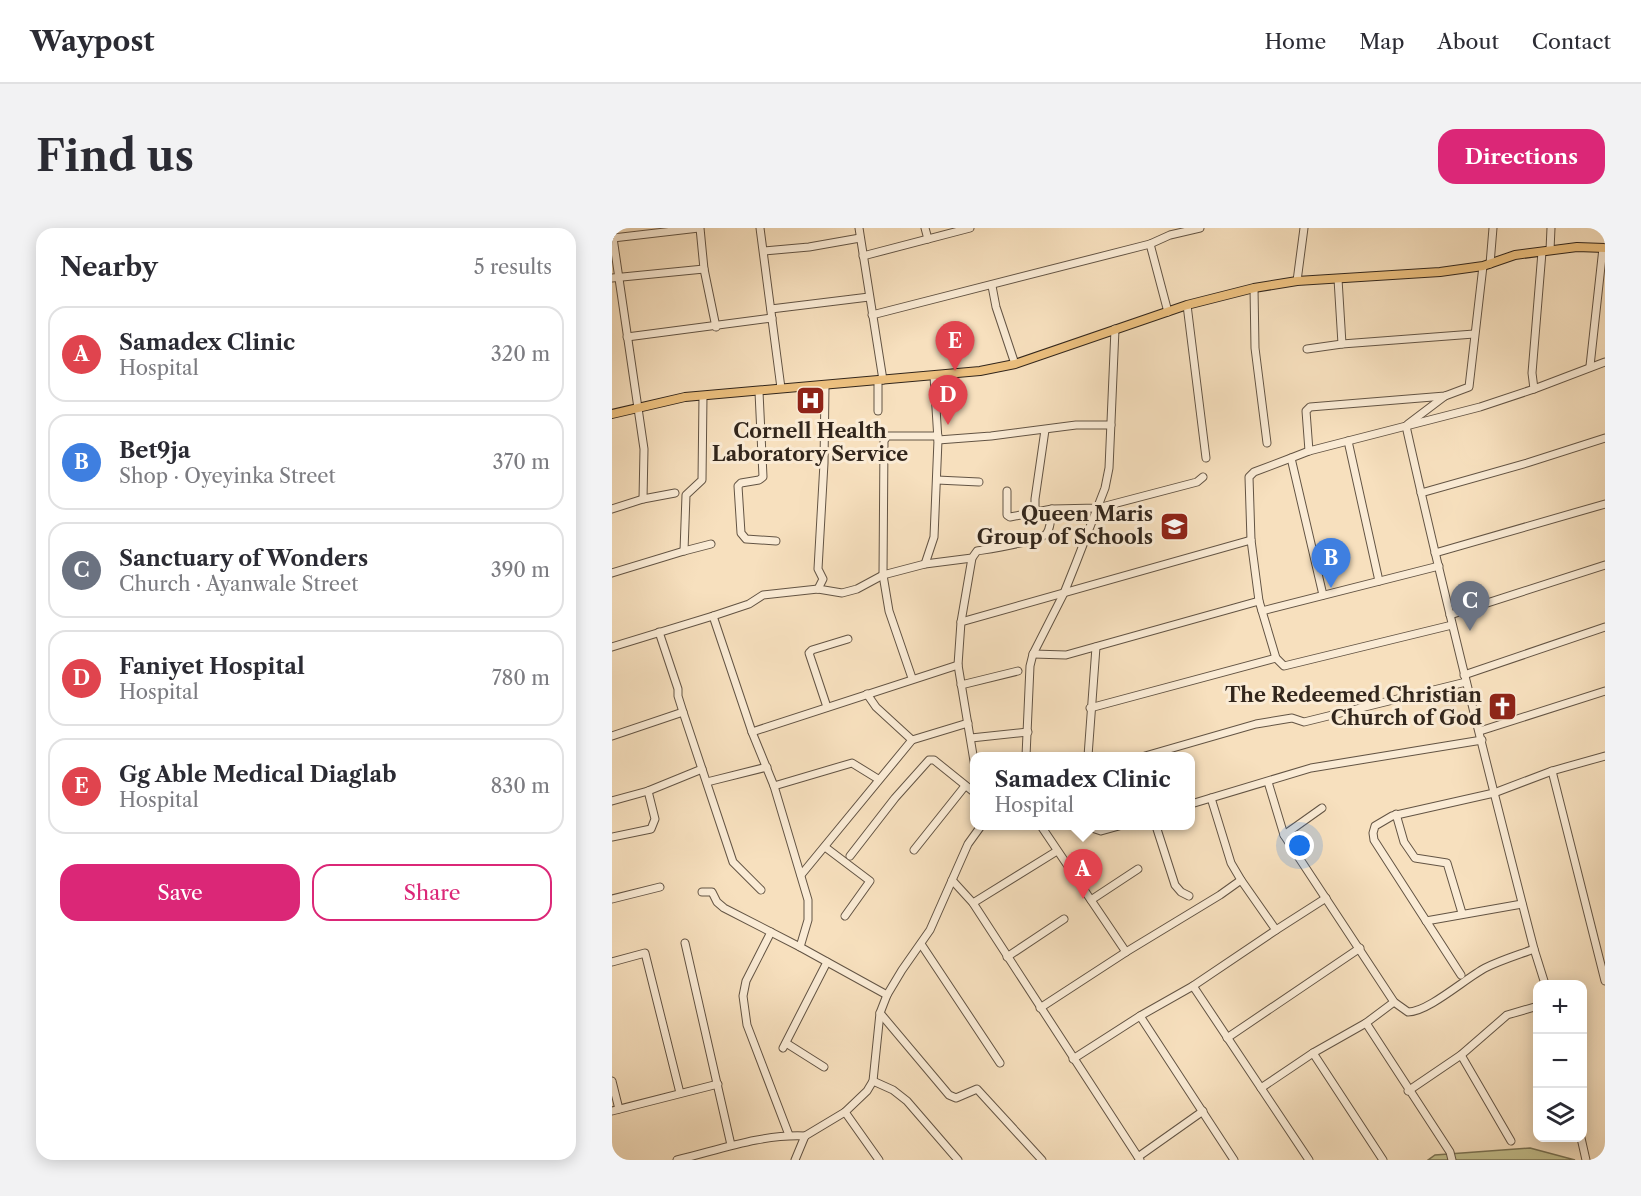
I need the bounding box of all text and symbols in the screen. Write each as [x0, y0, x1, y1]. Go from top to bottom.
text: Waypost [30, 24, 154, 58]
text: Home [1265, 29, 1326, 54]
text: Map [1359, 29, 1404, 54]
text: About [1437, 29, 1499, 54]
text: Contact [1532, 29, 1611, 54]
button: Directions [1438, 129, 1605, 184]
text: Find us [36, 130, 194, 182]
text: Nearby [60, 251, 158, 283]
text: 5 results [474, 255, 552, 279]
pin: E [936, 322, 974, 371]
text: Samadex Clinic [119, 329, 295, 356]
text: A [74, 342, 89, 366]
text: 320 m [491, 342, 550, 366]
text: Hospital [119, 356, 199, 380]
pin: D [928, 376, 968, 425]
hospital icon: Cornell Health Laboratory Service [794, 384, 826, 416]
place label: Cornell Health Laboratory Service [712, 419, 908, 466]
text: Bet9ja [119, 437, 190, 464]
text: B [74, 450, 89, 474]
text: 370 m [493, 450, 550, 474]
text: Shop · Oyeyinka Street [119, 464, 336, 488]
place label: Queen Maris Group of Schools [977, 502, 1153, 549]
school or university icon: Queen Maris Group of Schools [1158, 510, 1190, 542]
pin: B [1312, 538, 1350, 588]
text: Sanctuary of Wonders [119, 545, 368, 572]
text: C [73, 558, 90, 582]
text: 390 m [491, 558, 550, 582]
text: Church · Ayanwale Street [119, 572, 358, 596]
pin: C [1450, 582, 1490, 631]
text: Faniyet Hospital [119, 653, 305, 680]
text: D [73, 666, 90, 690]
text: 780 m [492, 666, 550, 690]
text: Hospital [119, 680, 199, 704]
place label: The Redeemed Christian Church of God [1225, 683, 1483, 730]
church icon: The Redeemed Christian Church of God [1487, 691, 1519, 723]
popup [970, 752, 1195, 830]
text: Gg Able Medical Diaglab [119, 761, 397, 788]
text: Samadex Clinic [994, 766, 1171, 793]
text: E [74, 774, 89, 798]
text: 830 m [491, 774, 550, 798]
text: Hospital [119, 788, 199, 812]
text: Hospital [994, 793, 1074, 817]
your location [1285, 831, 1314, 860]
pin: A [1064, 850, 1102, 899]
button: Save [60, 864, 300, 921]
button: Share [312, 864, 552, 921]
map controls [1533, 980, 1587, 1142]
button: + [1533, 980, 1587, 1034]
button: − [1533, 1034, 1587, 1088]
button: layers [1533, 1088, 1587, 1142]

